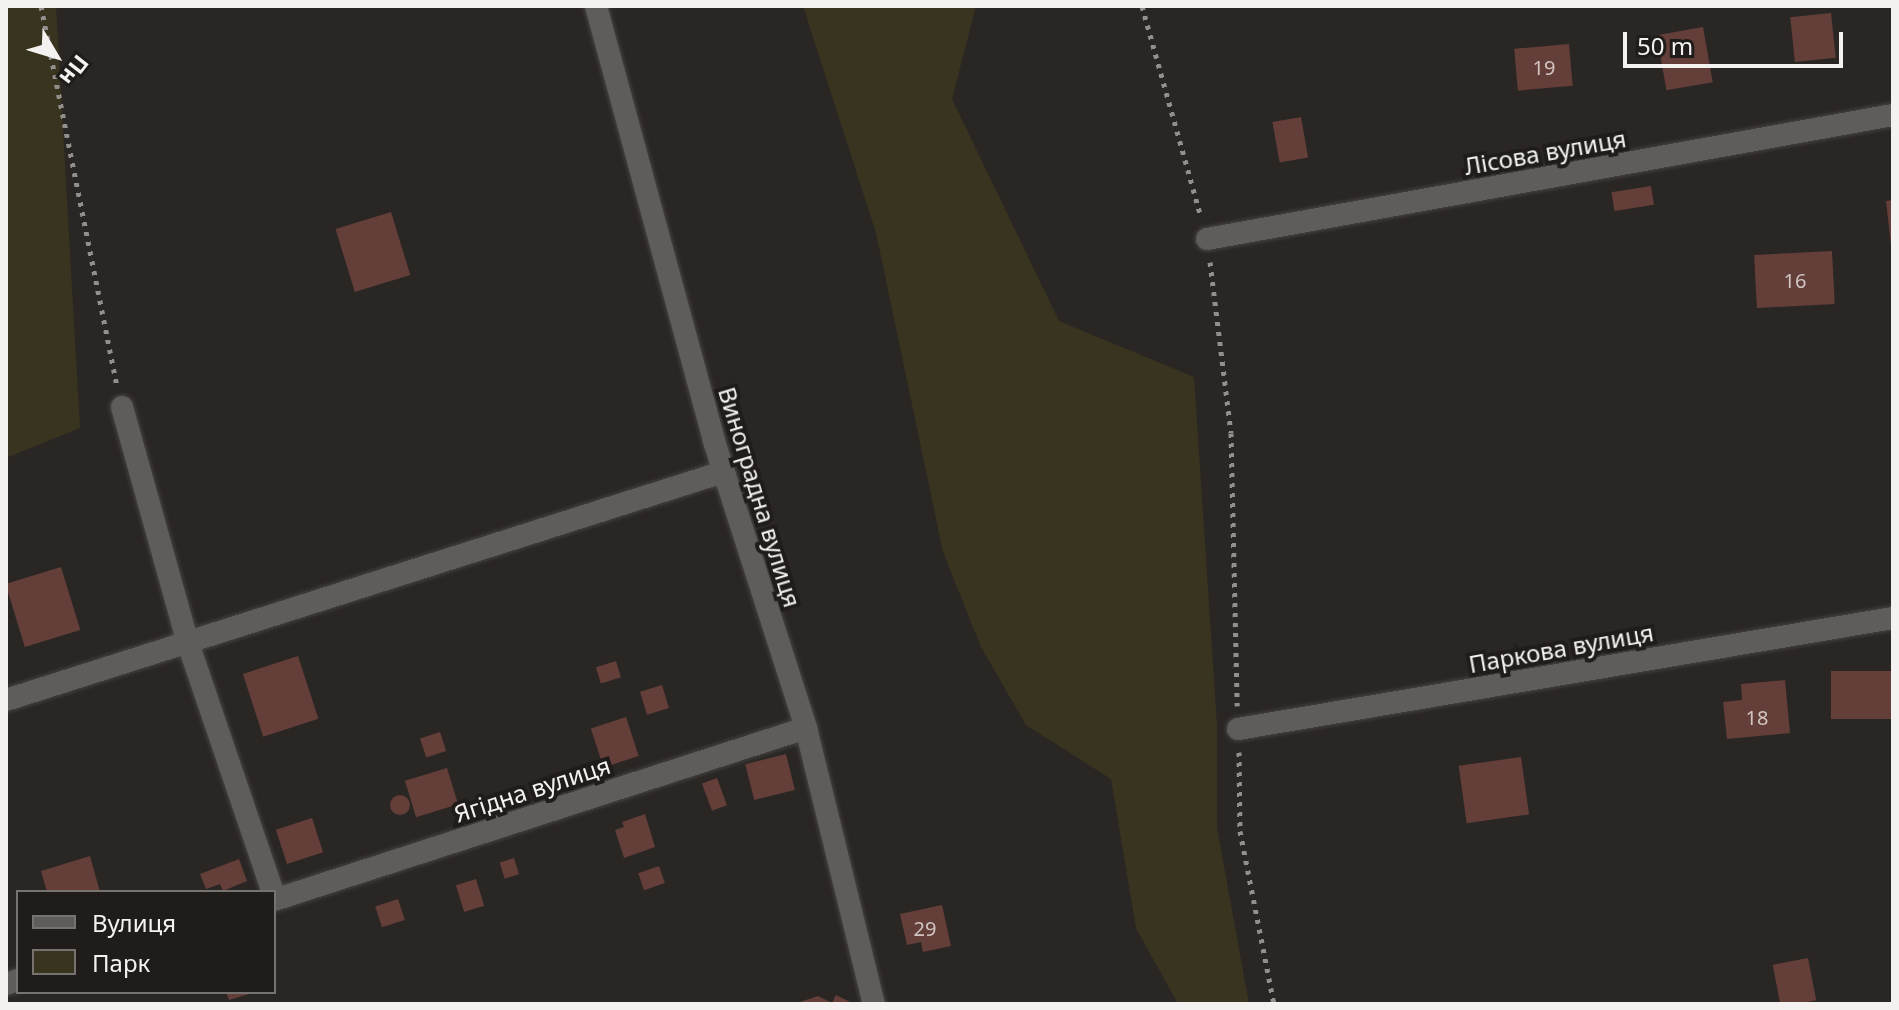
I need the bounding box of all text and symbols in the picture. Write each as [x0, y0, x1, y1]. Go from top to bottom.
north arrow [16, 16, 96, 96]
scale bar [1627, 16, 1847, 66]
text: 50 m [1637, 29, 1693, 62]
text: Пн [53, 49, 96, 92]
house number: 19 [1533, 55, 1555, 79]
street label: Лісова вулиця [1462, 124, 1628, 180]
house number: 16 [1784, 268, 1806, 292]
street label: Виноградна вулиця [713, 383, 807, 611]
street label: Паркова вулиця [1466, 618, 1656, 678]
house number: 18 [1746, 705, 1768, 729]
street label: Ягідна вулиця [450, 750, 614, 828]
legend [16, 890, 276, 994]
text: Вулиця [92, 906, 176, 939]
house number: 29 [914, 916, 936, 940]
text: Парк [92, 946, 150, 979]

